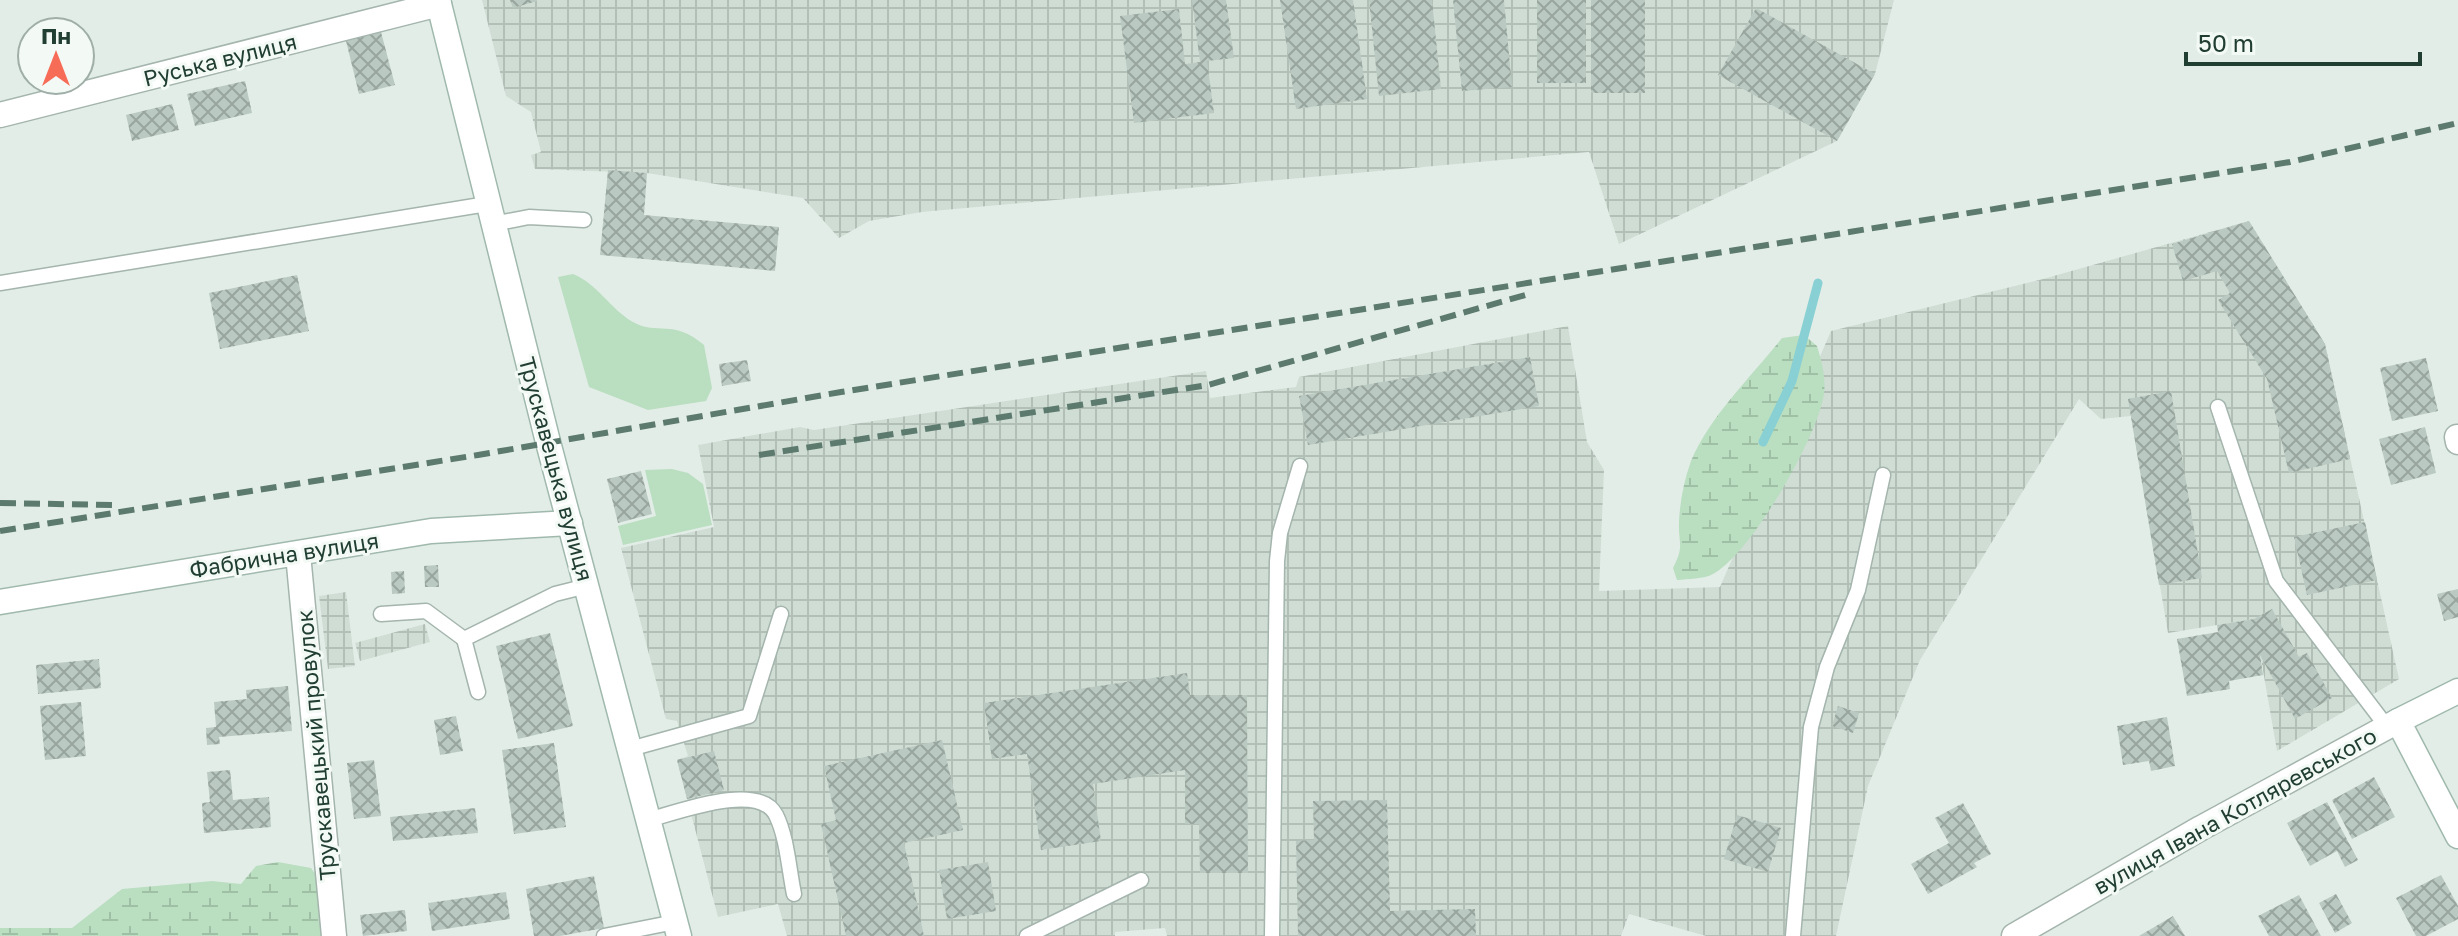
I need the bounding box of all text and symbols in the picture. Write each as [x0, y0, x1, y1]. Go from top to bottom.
north arrow [16, 16, 96, 96]
scale bar [2186, 16, 2420, 66]
text: Пн [41, 22, 71, 49]
street label: Руська вулиця [140, 27, 299, 92]
text: 50 m [2198, 28, 2254, 57]
street label: Трускавецька вулиця [514, 354, 599, 584]
street label: Фабрична вулиця [187, 526, 381, 583]
street label: Трускавецький провулок [290, 608, 341, 881]
street label: вулиця Івана Котляревського [2089, 721, 2381, 900]

